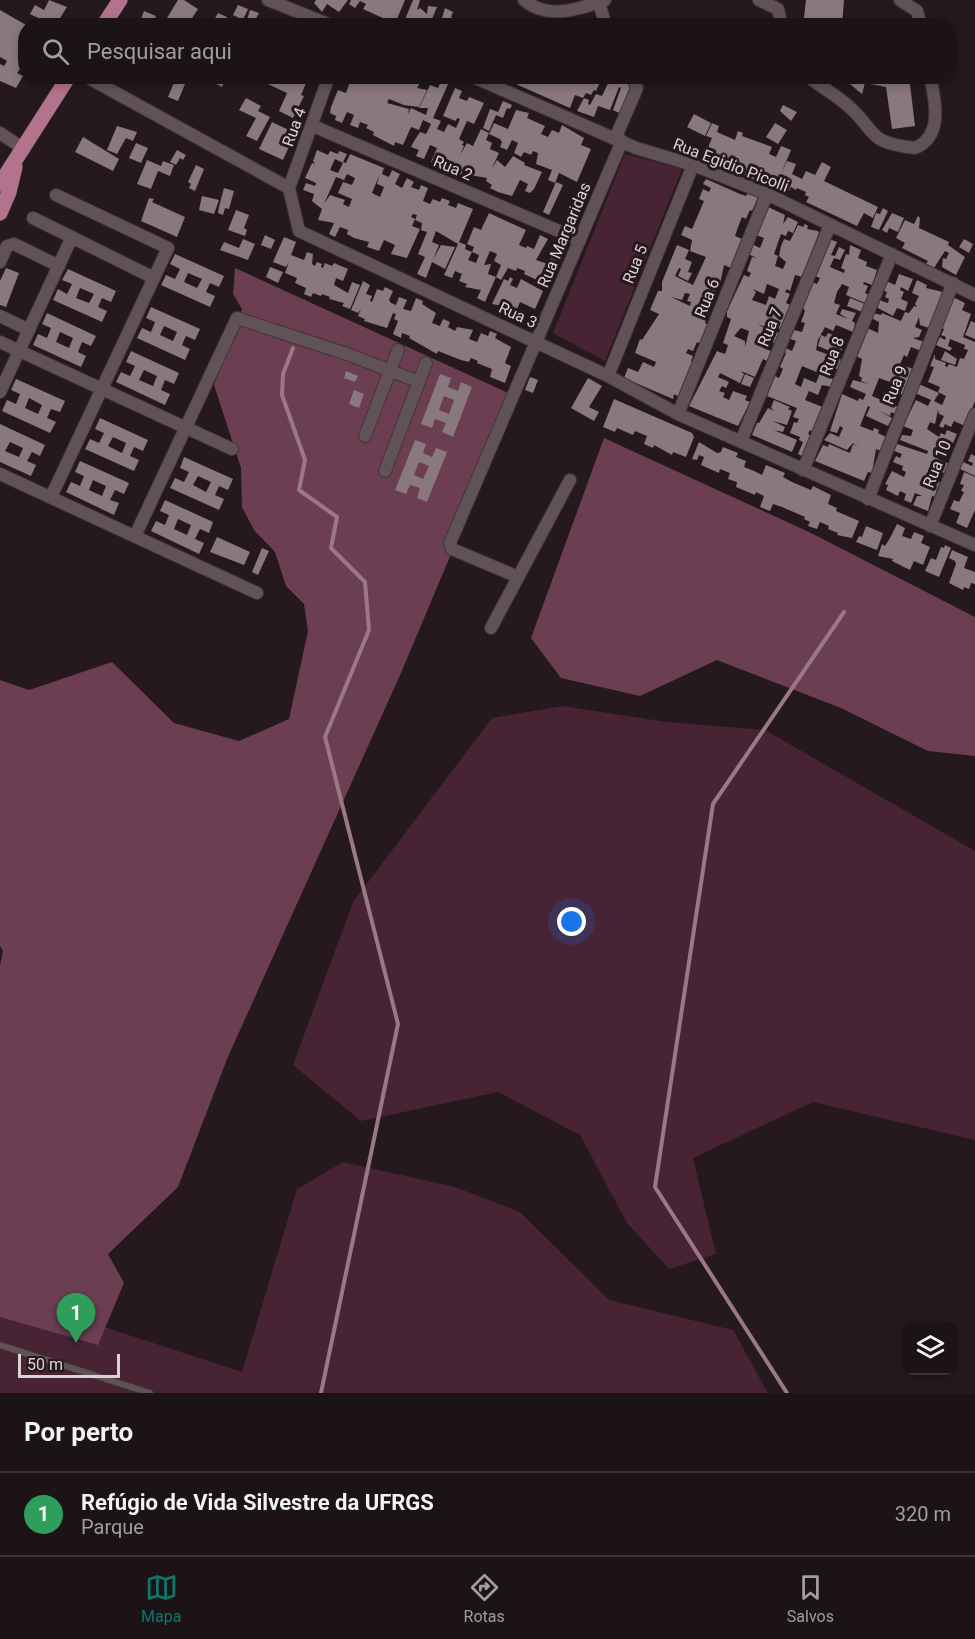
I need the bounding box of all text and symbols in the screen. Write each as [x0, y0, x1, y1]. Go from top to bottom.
search box [18, 18, 957, 84]
icon: search [39, 35, 72, 68]
text: Pesquisar aqui [87, 39, 232, 64]
street label: Rua 4 [278, 105, 310, 149]
street label: Rua Egidio Picolli [670, 134, 792, 196]
street label: Rua 2 [431, 151, 475, 185]
street label: Rua Margaridas [533, 180, 595, 290]
street label: Rua 5 [619, 242, 651, 286]
street label: Rua 6 [691, 276, 723, 320]
street label: Rua 3 [496, 298, 540, 332]
street label: Rua 7 [754, 305, 786, 349]
street label: Rua 8 [816, 334, 848, 378]
street label: Rua 9 [879, 363, 911, 407]
street label: Rua 10 [919, 438, 955, 490]
your location [557, 907, 586, 936]
pin: 1 [56, 1294, 96, 1343]
map controls [903, 1321, 957, 1375]
button: layers [903, 1321, 957, 1375]
scale bar [18, 1351, 120, 1378]
text: 50 m [27, 1355, 63, 1374]
text: Por perto [24, 1417, 133, 1447]
text: Refúgio de Vida Silvestre da UFRGS [81, 1490, 434, 1515]
text: 1 [38, 1502, 49, 1526]
text: 320 m [895, 1502, 951, 1526]
text: Parque [81, 1515, 144, 1539]
tab: Mapa [141, 1571, 181, 1626]
tab: Rotas [464, 1571, 505, 1626]
tab: Salvos [787, 1571, 834, 1626]

